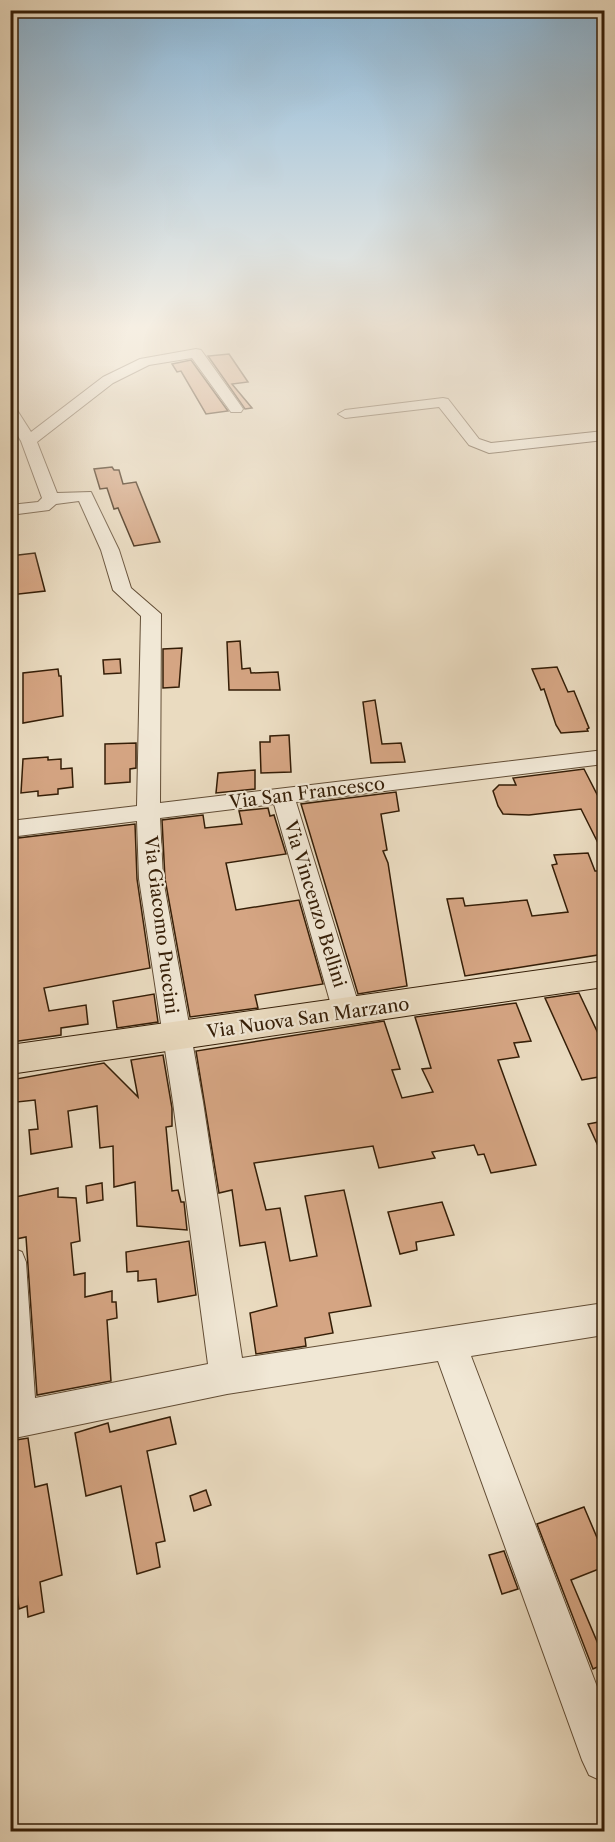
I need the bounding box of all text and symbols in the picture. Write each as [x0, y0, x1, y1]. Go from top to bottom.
street label: Via San Francesco [227, 773, 386, 814]
street label: Via Vincenzo Bellini [279, 817, 351, 990]
street label: Via Giacomo Puccini [139, 834, 183, 1016]
street label: Via Nuova San Marzano [204, 993, 411, 1043]

